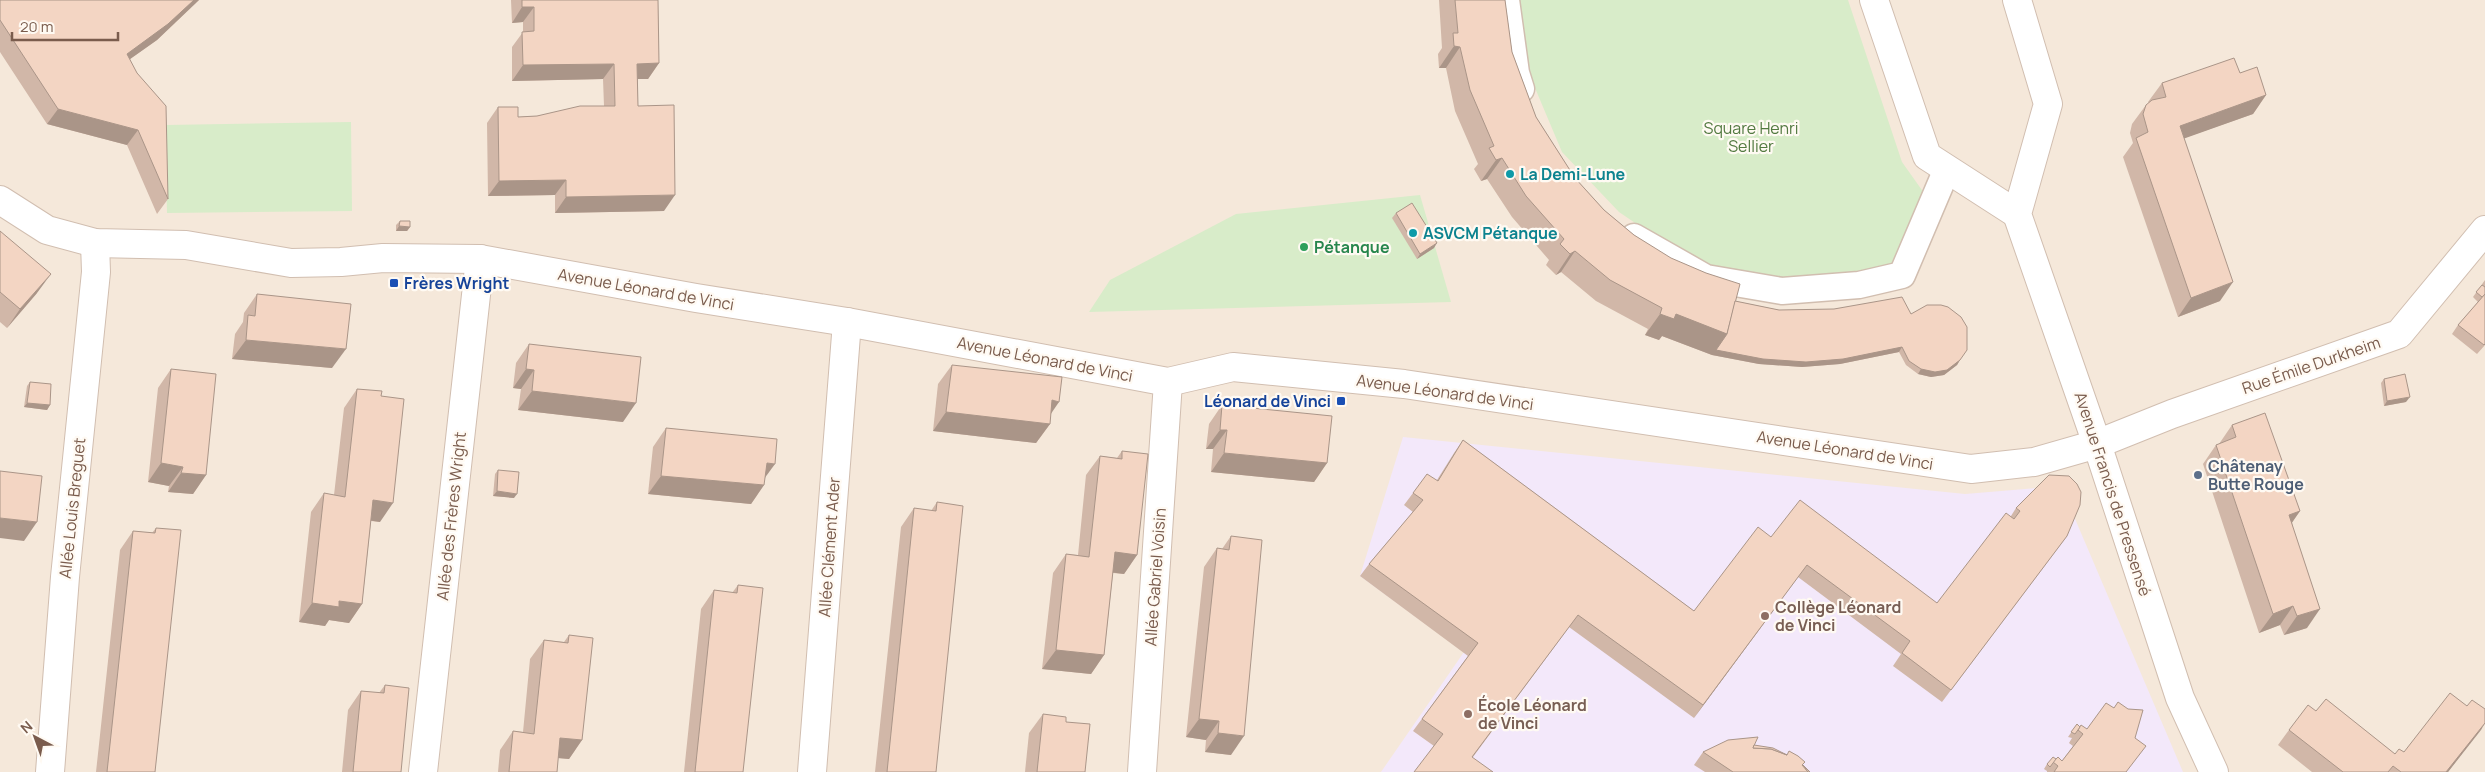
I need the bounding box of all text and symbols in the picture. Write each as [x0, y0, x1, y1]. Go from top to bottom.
scale bar [12, 10, 119, 42]
text: 20 m [20, 16, 53, 37]
park label: Square Henri Sellier [1704, 117, 1798, 157]
place label: La Demi-Lune [1520, 163, 1626, 185]
marker: La Demi-Lune [1504, 168, 1516, 180]
place label: ASVCM Pétanque [1423, 222, 1558, 244]
marker: ASVCM Pétanque [1407, 227, 1419, 239]
place label: Pétanque [1314, 236, 1390, 258]
marker: Pétanque [1298, 241, 1310, 253]
street label: Avenue Léonard de Vinci [556, 263, 736, 315]
place label: Frères Wright [404, 272, 509, 294]
marker: Frères Wright [388, 277, 400, 289]
street label: Avenue Léonard de Vinci [955, 331, 1135, 387]
street label: Rue Émile Durkheim [2239, 331, 2383, 399]
street label: Avenue Léonard de Vinci [1355, 369, 1535, 415]
street label: Avenue Francis de Pressensé [2070, 389, 2156, 599]
place label: Léonard de Vinci [1204, 390, 1331, 412]
marker: Léonard de Vinci [1335, 395, 1347, 407]
street label: Avenue Léonard de Vinci [1755, 425, 1935, 475]
street label: Allée des Frères Wright [431, 431, 471, 601]
street label: Allée Louis Breguet [54, 436, 90, 580]
place label: Châtenay Butte Rouge [2208, 455, 2304, 495]
marker: Châtenay Butte Rouge [2192, 469, 2204, 481]
street label: Allée Clément Ader [813, 476, 845, 618]
street label: Allée Gabriel Voisin [1139, 507, 1171, 647]
place label: Collège Léonard de Vinci [1775, 596, 1901, 636]
marker: Collège Léonard de Vinci [1759, 610, 1771, 622]
place label: École Léonard de Vinci [1478, 694, 1587, 734]
marker: École Léonard de Vinci [1462, 708, 1474, 720]
north arrow [10, 712, 60, 762]
text: N [16, 716, 36, 737]

